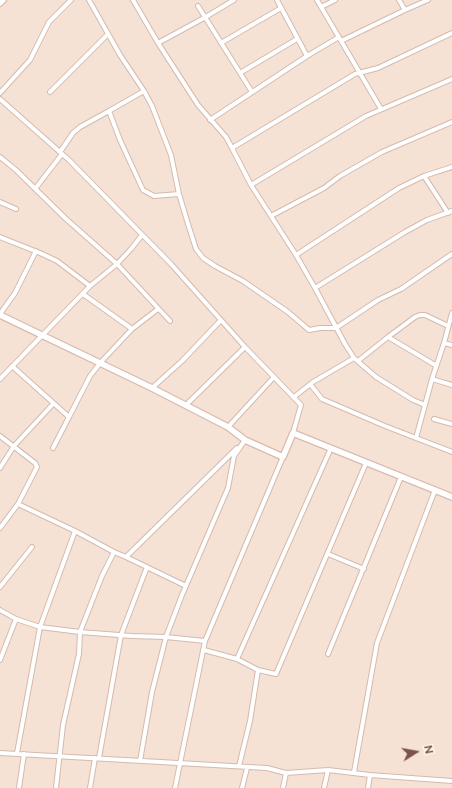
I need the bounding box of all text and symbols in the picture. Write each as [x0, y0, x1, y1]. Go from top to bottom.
north arrow [396, 732, 436, 772]
text: N [421, 744, 435, 755]

